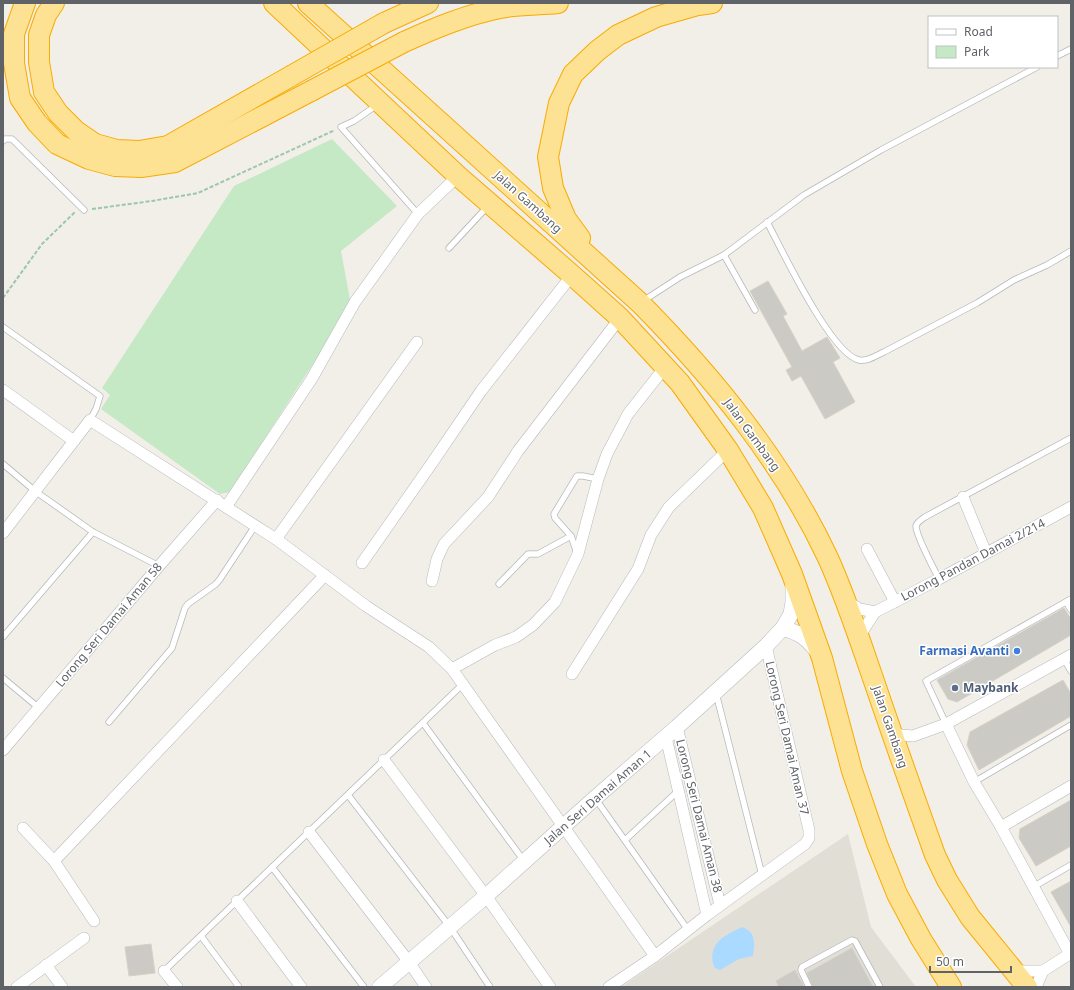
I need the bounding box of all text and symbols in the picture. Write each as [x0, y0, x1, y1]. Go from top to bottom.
legend [928, 16, 1058, 68]
text: Road [964, 23, 993, 40]
text: Park [964, 43, 990, 60]
street label: Jalan Gambang [490, 166, 566, 237]
street label: Jalan Gambang [720, 394, 785, 474]
street label: Lorong Pandan Damai 2/214 [898, 514, 1048, 605]
street label: Lorong Seri Damai Aman 58 [51, 559, 166, 690]
place label: Farmasi Avanti [919, 642, 1009, 659]
marker: Farmasi Avanti [1012, 646, 1022, 656]
street label: Lorong Seri Damai Aman 37 [761, 659, 814, 817]
place label: Maybank [963, 679, 1019, 696]
street label: Jalan Gambang [868, 682, 913, 770]
marker: Maybank [950, 683, 960, 693]
street label: Lorong Seri Damai Aman 38 [672, 737, 727, 894]
street label: Jalan Seri Damai Aman 1 [539, 745, 655, 849]
scale bar [930, 948, 1011, 974]
text: 50 m [936, 953, 964, 970]

